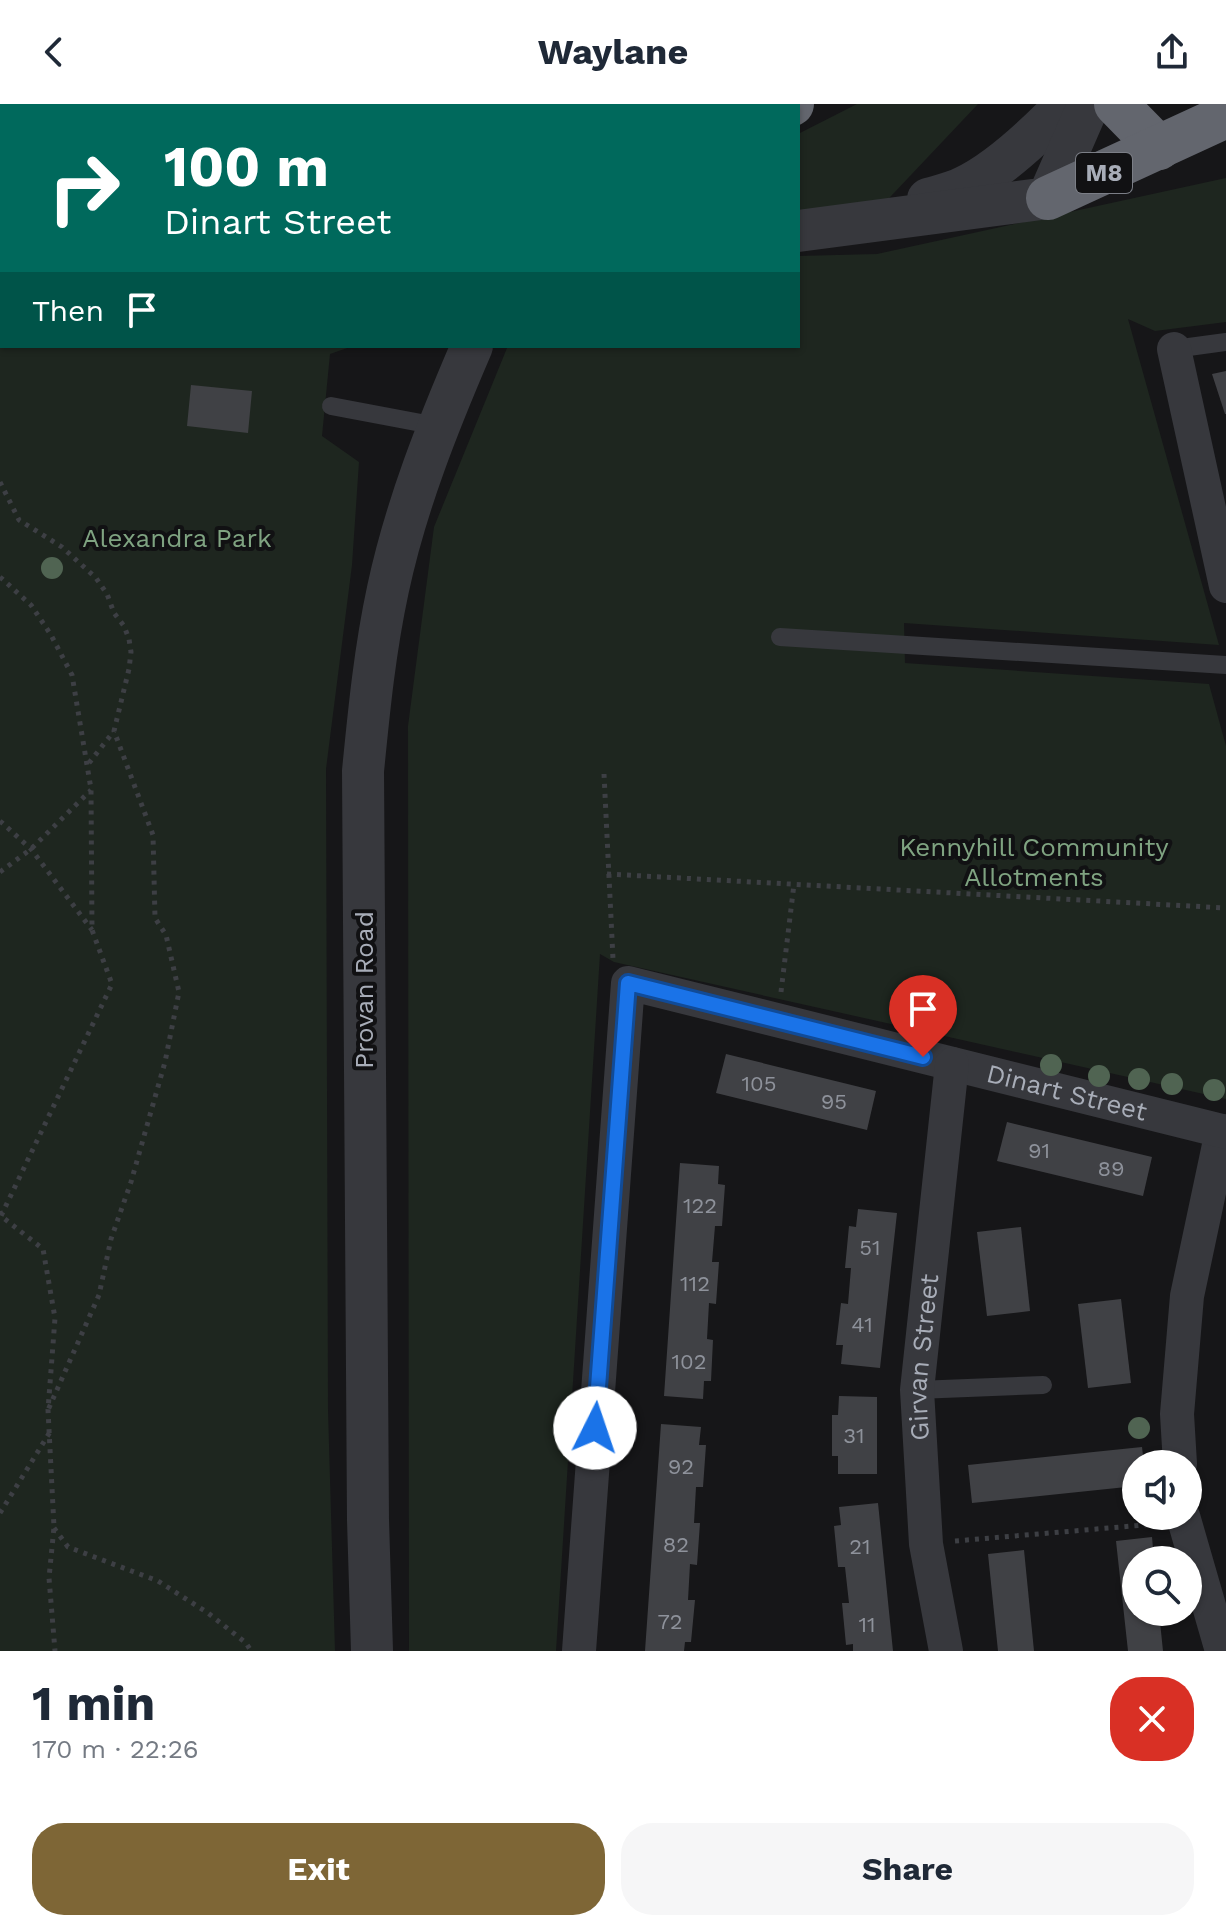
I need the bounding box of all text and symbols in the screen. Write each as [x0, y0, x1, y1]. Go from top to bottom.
icon: back [32, 30, 76, 74]
icon: share [1150, 30, 1194, 74]
text: Waylane [538, 31, 688, 73]
text: 100 m [164, 134, 329, 200]
icon: right [32, 136, 136, 240]
road number: M8 [1076, 153, 1132, 193]
text: Dinart Street [164, 201, 391, 243]
icon: arrive [120, 288, 164, 332]
text: Then [32, 293, 104, 328]
park label: Alexandra Park [82, 523, 272, 553]
park label: Kennyhill Community Allotments [899, 832, 1169, 892]
street label: Provan Road [349, 911, 379, 1069]
pin [889, 975, 957, 1057]
icon: arrive [901, 987, 945, 1031]
street label: Dinart Street [983, 1058, 1150, 1127]
house number: 105 [741, 1071, 777, 1096]
house number: 95 [821, 1089, 847, 1114]
house number: 91 [1028, 1138, 1050, 1163]
house number: 89 [1097, 1156, 1125, 1181]
house number: 122 [683, 1193, 717, 1218]
house number: 51 [859, 1235, 881, 1260]
house number: 112 [680, 1271, 710, 1296]
street label: Girvan Street [902, 1272, 944, 1442]
house number: 41 [851, 1312, 873, 1337]
house number: 102 [671, 1349, 707, 1374]
position arrow [553, 1386, 637, 1470]
house number: 31 [843, 1423, 865, 1448]
map controls [1122, 1450, 1202, 1626]
button: sound [1122, 1450, 1202, 1530]
house number: 92 [668, 1454, 694, 1479]
house number: 82 [663, 1532, 689, 1557]
house number: 21 [849, 1534, 871, 1559]
button: search [1122, 1546, 1202, 1626]
house number: 72 [657, 1609, 683, 1634]
house number: 11 [858, 1612, 876, 1637]
text: 1 min [32, 1675, 155, 1732]
button: close [1110, 1677, 1194, 1761]
text: 170 m · 22:26 [32, 1734, 199, 1764]
button: Exit [32, 1823, 605, 1915]
button: Share [621, 1823, 1194, 1915]

